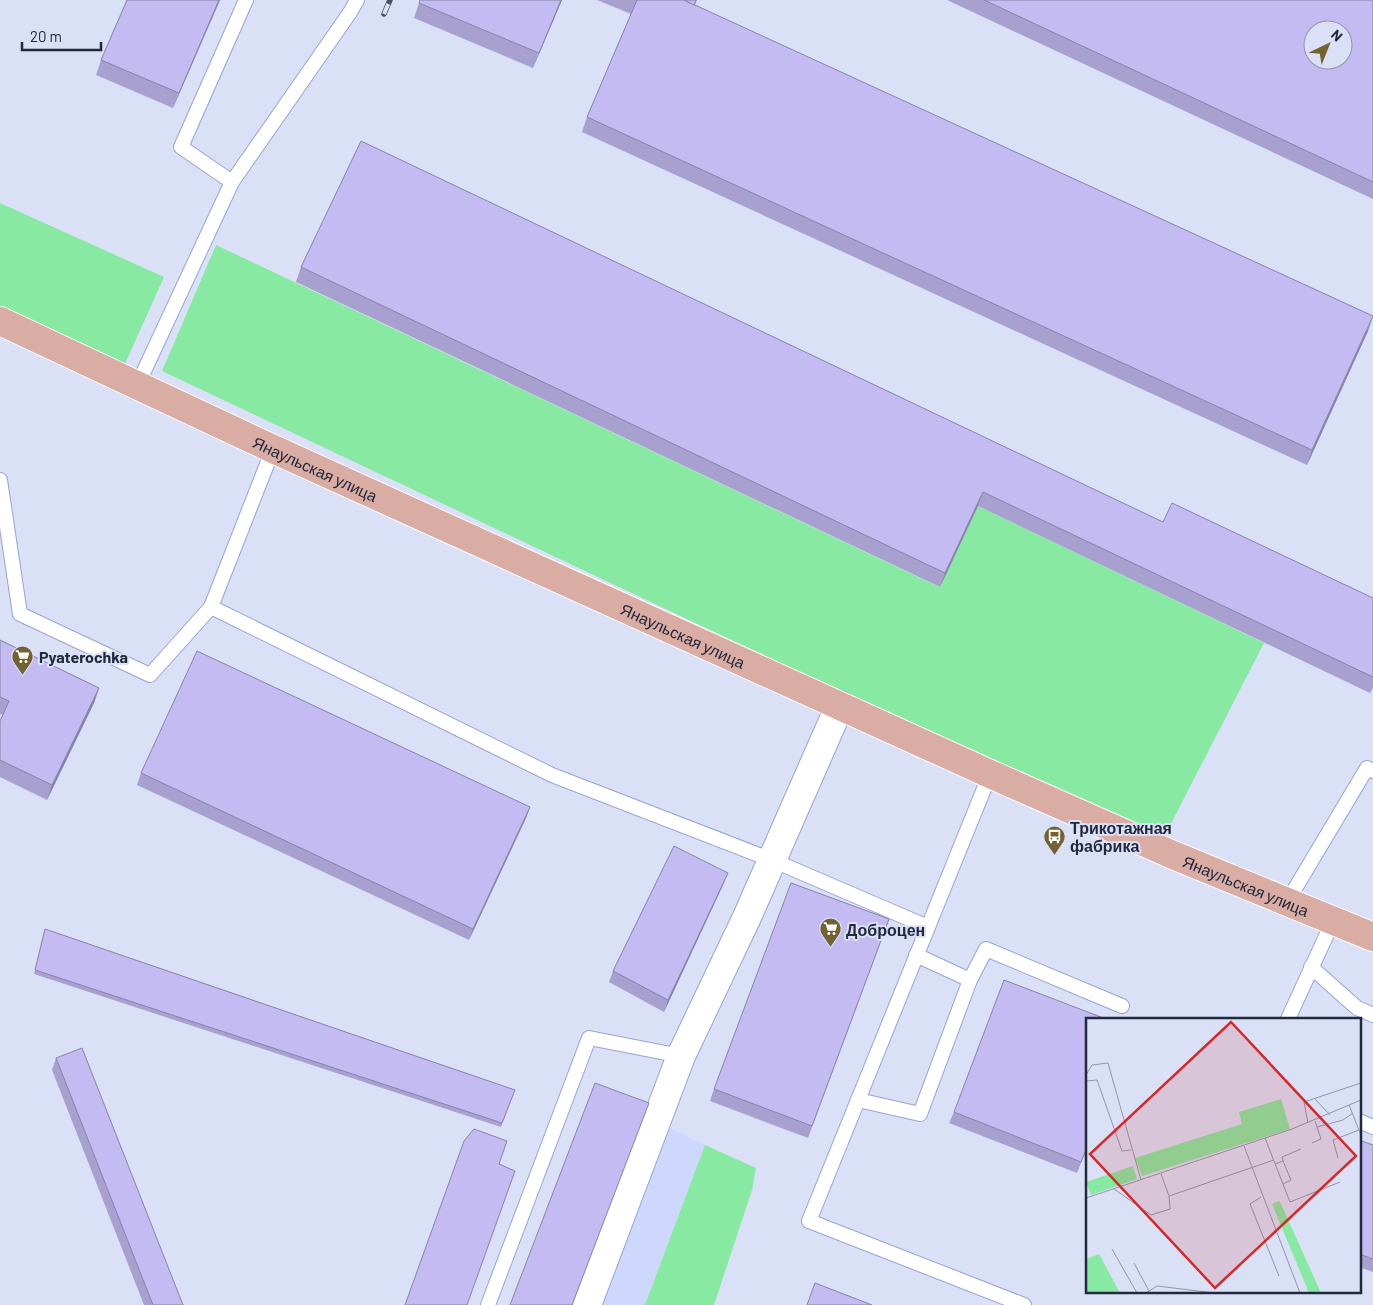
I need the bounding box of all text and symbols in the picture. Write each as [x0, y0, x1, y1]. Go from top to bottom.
scale bar [22, 20, 101, 52]
north arrow [1303, 20, 1353, 70]
text: N [1328, 26, 1346, 45]
text: 20 m [30, 27, 62, 45]
street label: Янаульская улица [250, 432, 381, 505]
street label: Янаульская улица [618, 599, 749, 671]
supermarket icon: Pyaterochka [11, 644, 35, 675]
place label: Pyaterochka [39, 647, 128, 666]
place label: Трикотажная фабрика [1070, 818, 1172, 855]
bus stop icon: Трикотажная фабрика [1042, 824, 1066, 855]
street label: Янаульская улица [1180, 851, 1312, 919]
supermarket icon: Доброцен [818, 917, 842, 948]
place label: Доброцен [846, 920, 925, 939]
inset map [1086, 1018, 1360, 1292]

